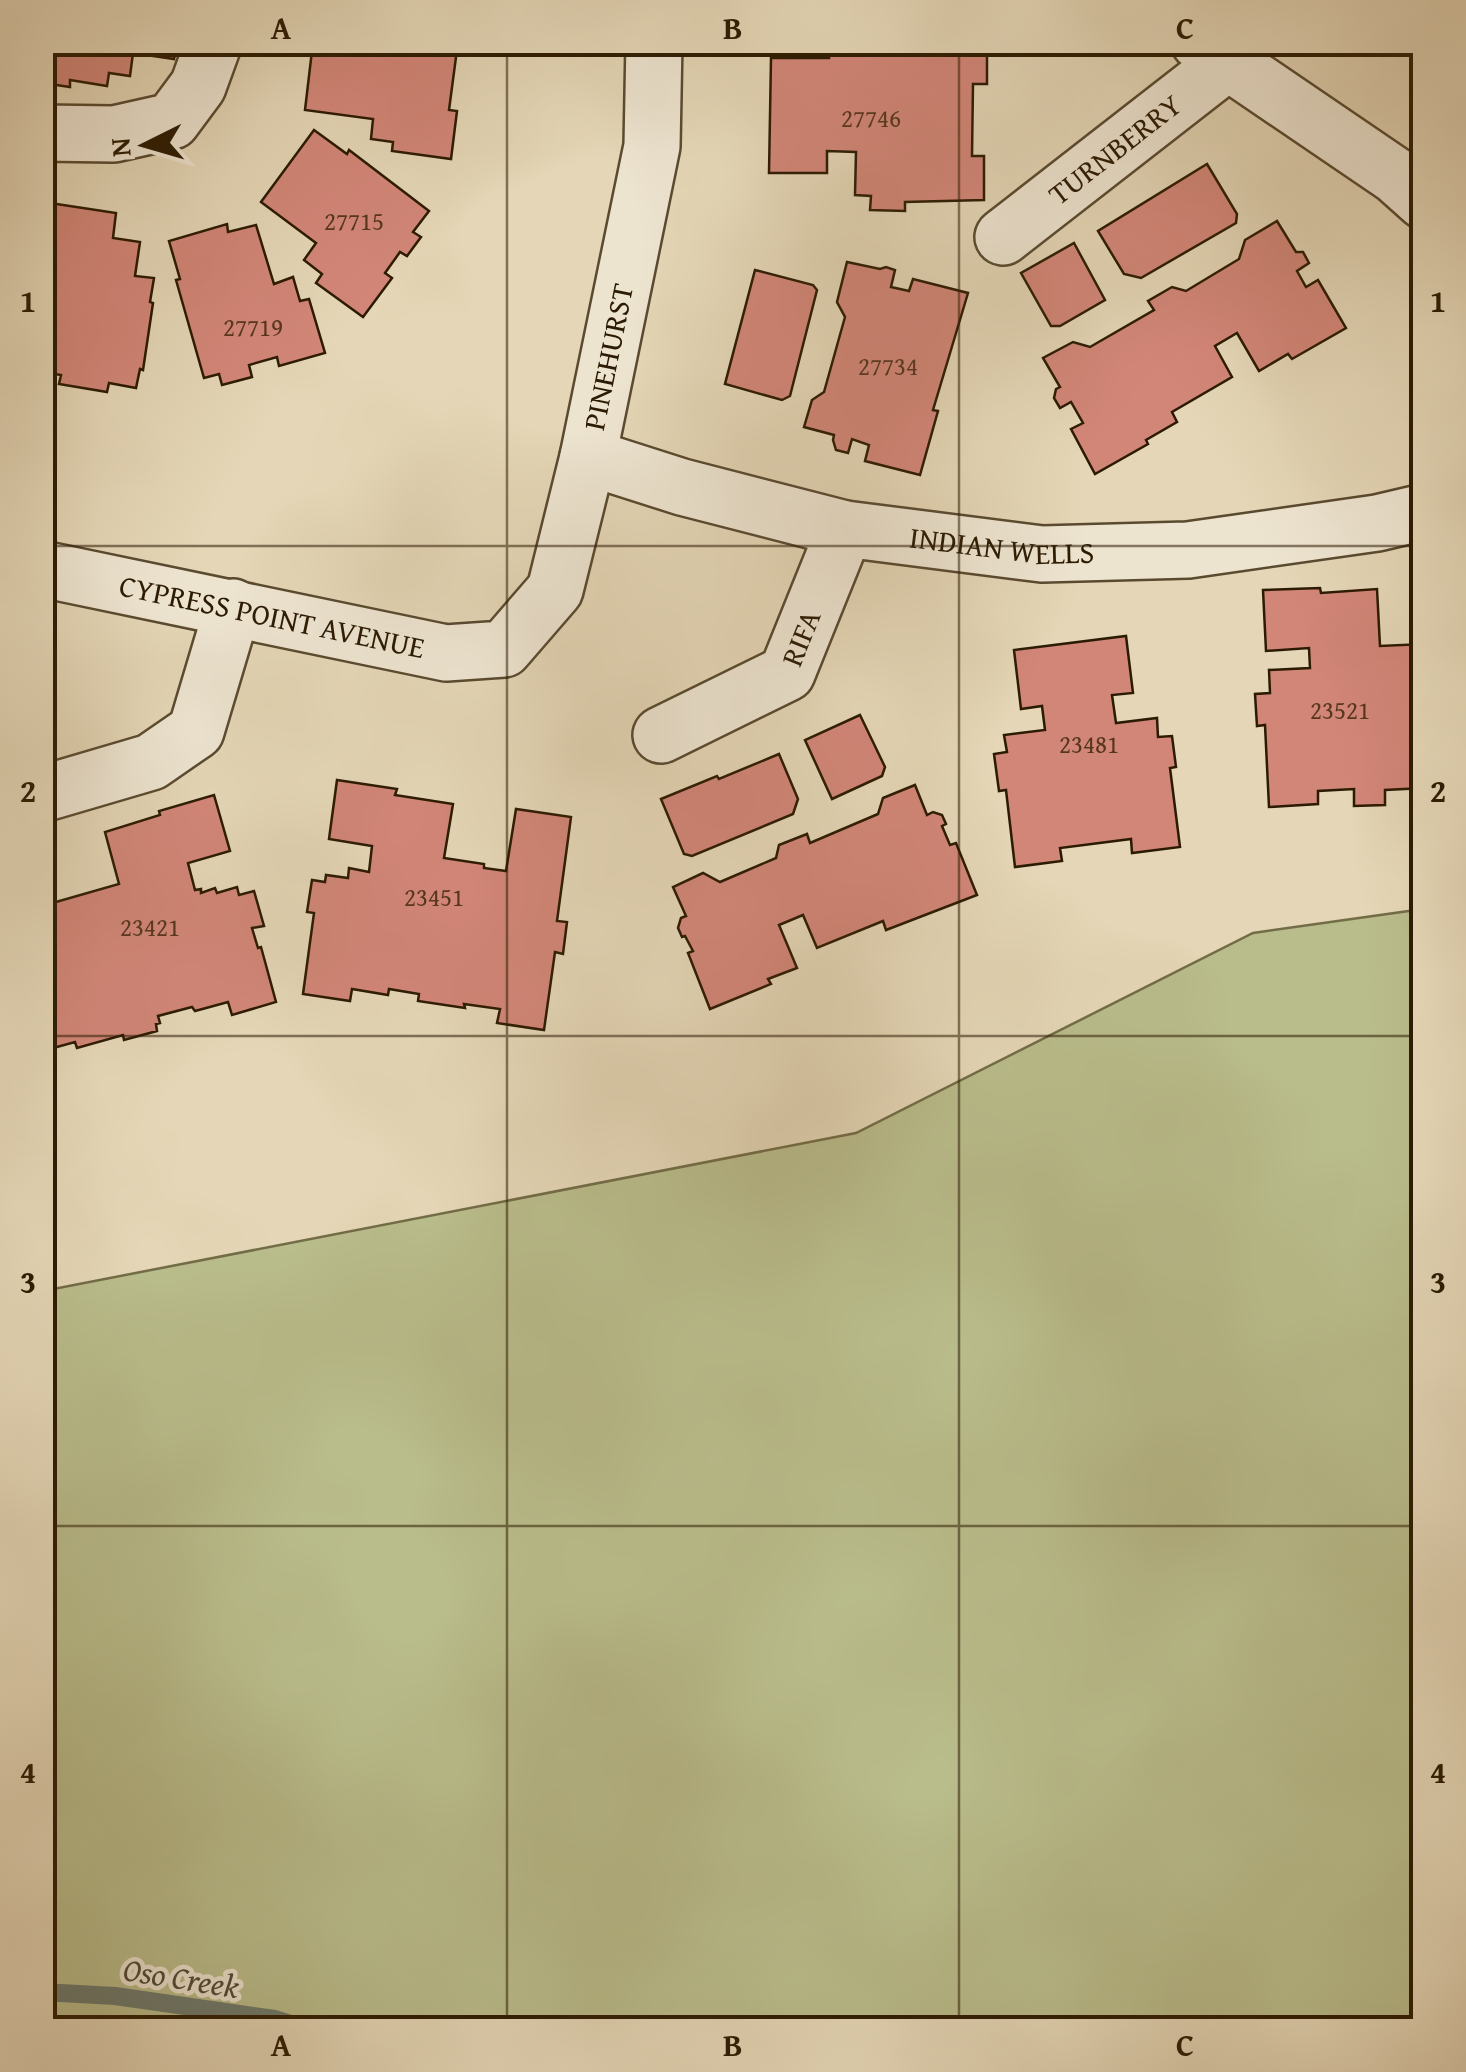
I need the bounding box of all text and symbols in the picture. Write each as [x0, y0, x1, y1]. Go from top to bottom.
text: A [271, 4, 292, 51]
text: B [723, 4, 743, 51]
text: C [1176, 4, 1194, 51]
street label: TURNBERRY [1038, 83, 1190, 215]
north arrow [95, 95, 195, 195]
house number: 27746 [841, 100, 901, 136]
text: N [98, 136, 141, 158]
house number: 27715 [324, 203, 384, 239]
text: 1 [20, 277, 36, 324]
text: 1 [1430, 277, 1446, 324]
street label: PINEHURST [571, 279, 644, 434]
house number: 27719 [223, 309, 283, 345]
house number: 27734 [858, 348, 918, 384]
street label: INDIAN WELLS [907, 514, 1095, 575]
street label: CYPRESS POINT AVENUE [116, 563, 429, 669]
street label: RIFA [769, 603, 831, 673]
house number: 23521 [1310, 692, 1370, 728]
house number: 23481 [1059, 726, 1119, 762]
text: 2 [20, 767, 36, 814]
text: 2 [1430, 767, 1446, 814]
house number: 23451 [404, 879, 464, 915]
house number: 23421 [120, 909, 180, 945]
text: 3 [20, 1258, 36, 1305]
text: 3 [1430, 1258, 1446, 1305]
text: 4 [20, 1748, 36, 1795]
text: 4 [1430, 1748, 1446, 1795]
water label: Oso Creek [120, 1945, 243, 2010]
text: A [271, 2021, 292, 2068]
text: B [723, 2021, 743, 2068]
text: C [1176, 2021, 1194, 2068]

